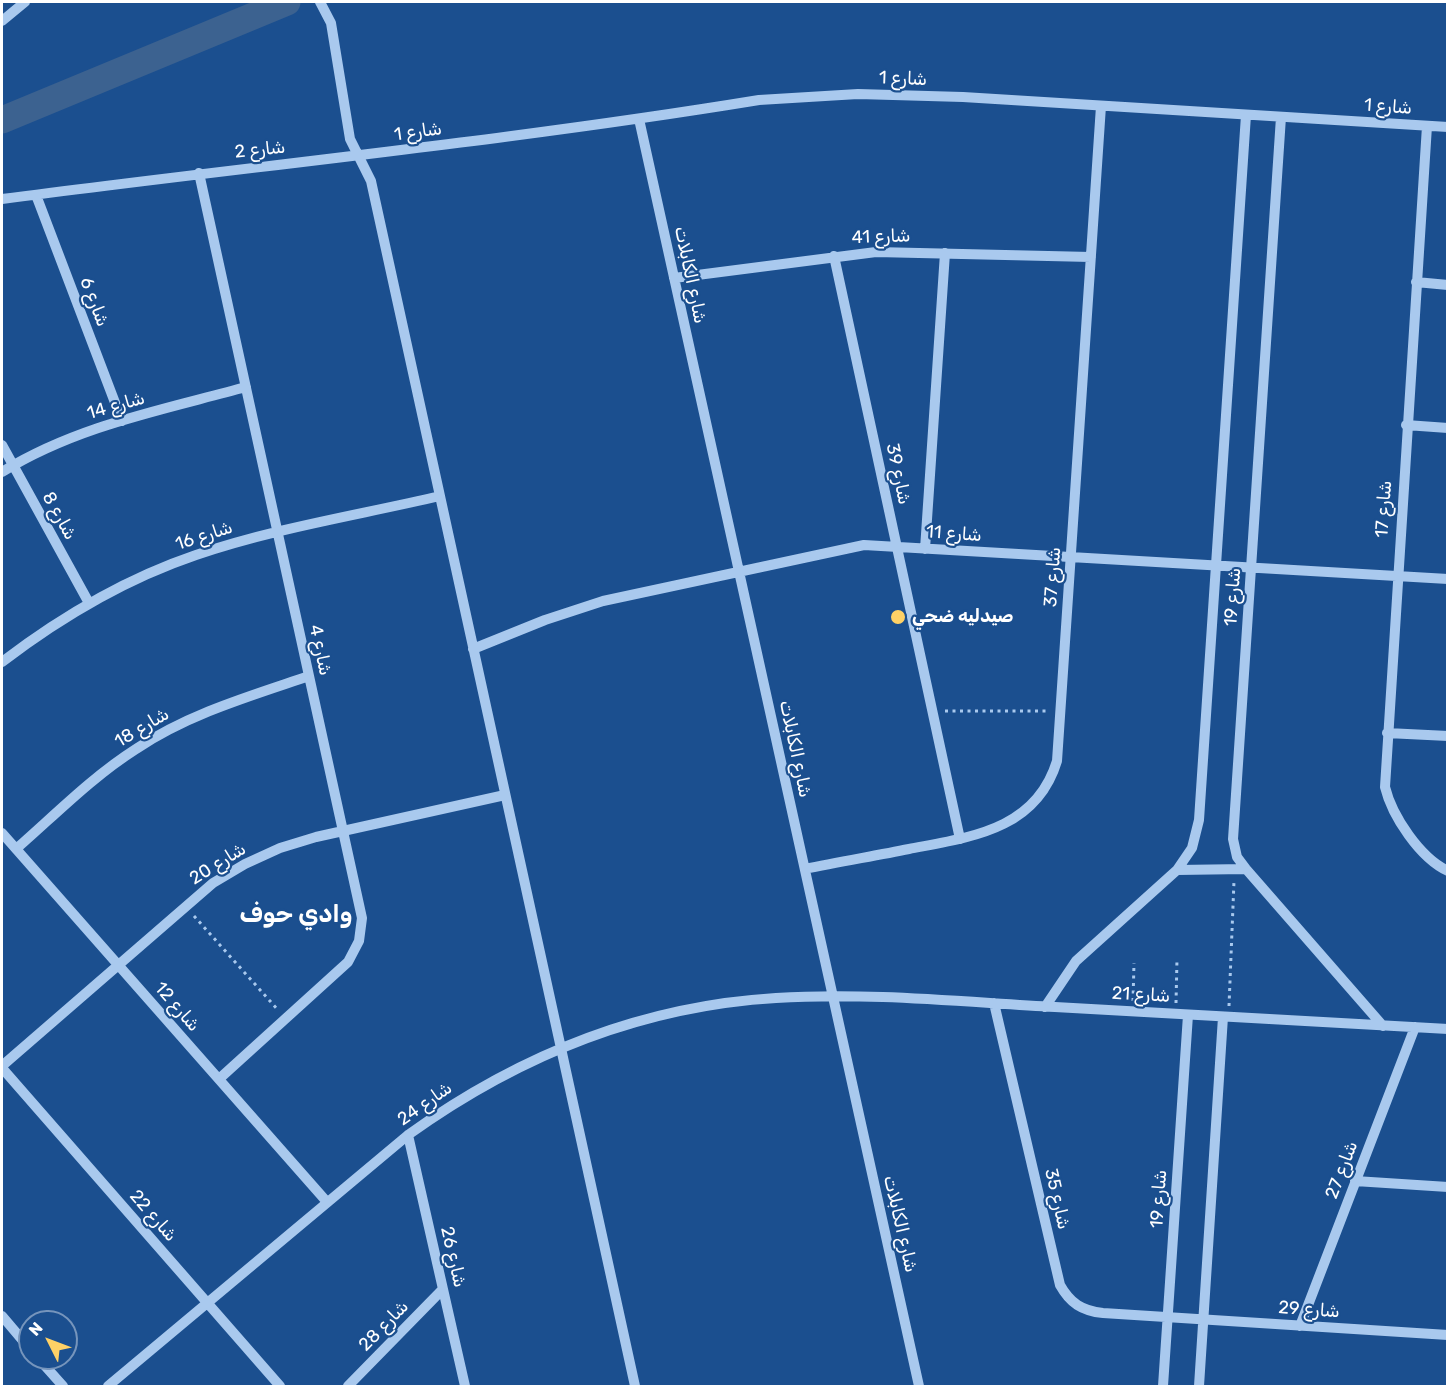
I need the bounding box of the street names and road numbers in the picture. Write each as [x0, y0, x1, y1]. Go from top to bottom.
street label: شارع 1 [879, 67, 927, 91]
street label: شارع 1 [1363, 95, 1413, 119]
street label: شارع 1 [393, 118, 443, 146]
street label: شارع 2 [234, 137, 286, 163]
street label: شارع الكابلات [669, 224, 711, 326]
street label: شارع 41 [851, 225, 911, 249]
street label: شارع 6 [75, 274, 113, 330]
street label: شارع 14 [85, 387, 147, 425]
street label: شارع 39 [881, 442, 915, 506]
street label: شارع 17 [1371, 480, 1397, 538]
street label: شارع 8 [37, 488, 81, 544]
street label: شارع 16 [173, 517, 235, 555]
street label: شارع 11 [925, 521, 983, 547]
street label: شارع 37 [1040, 546, 1066, 608]
street label: شارع 19 [1220, 567, 1246, 627]
street label: شارع 4 [304, 623, 336, 677]
street label: شارع الكابلات [774, 698, 816, 800]
street label: شارع 18 [111, 703, 173, 753]
street label: شارع 20 [186, 838, 250, 890]
street label: شارع 12 [150, 978, 204, 1036]
street label: شارع 21 [1111, 983, 1171, 1007]
street label: شارع 24 [393, 1077, 457, 1131]
street label: شارع 27 [1321, 1138, 1363, 1202]
street label: شارع 35 [1040, 1166, 1074, 1232]
street label: شارع 19 [1146, 1169, 1172, 1229]
street label: شارع الكابلات [878, 1173, 922, 1275]
street label: شارع 22 [125, 1186, 181, 1246]
street label: شارع 26 [436, 1225, 470, 1289]
street label: شارع 28 [355, 1296, 413, 1356]
street label: شارع 29 [1278, 1297, 1340, 1323]

